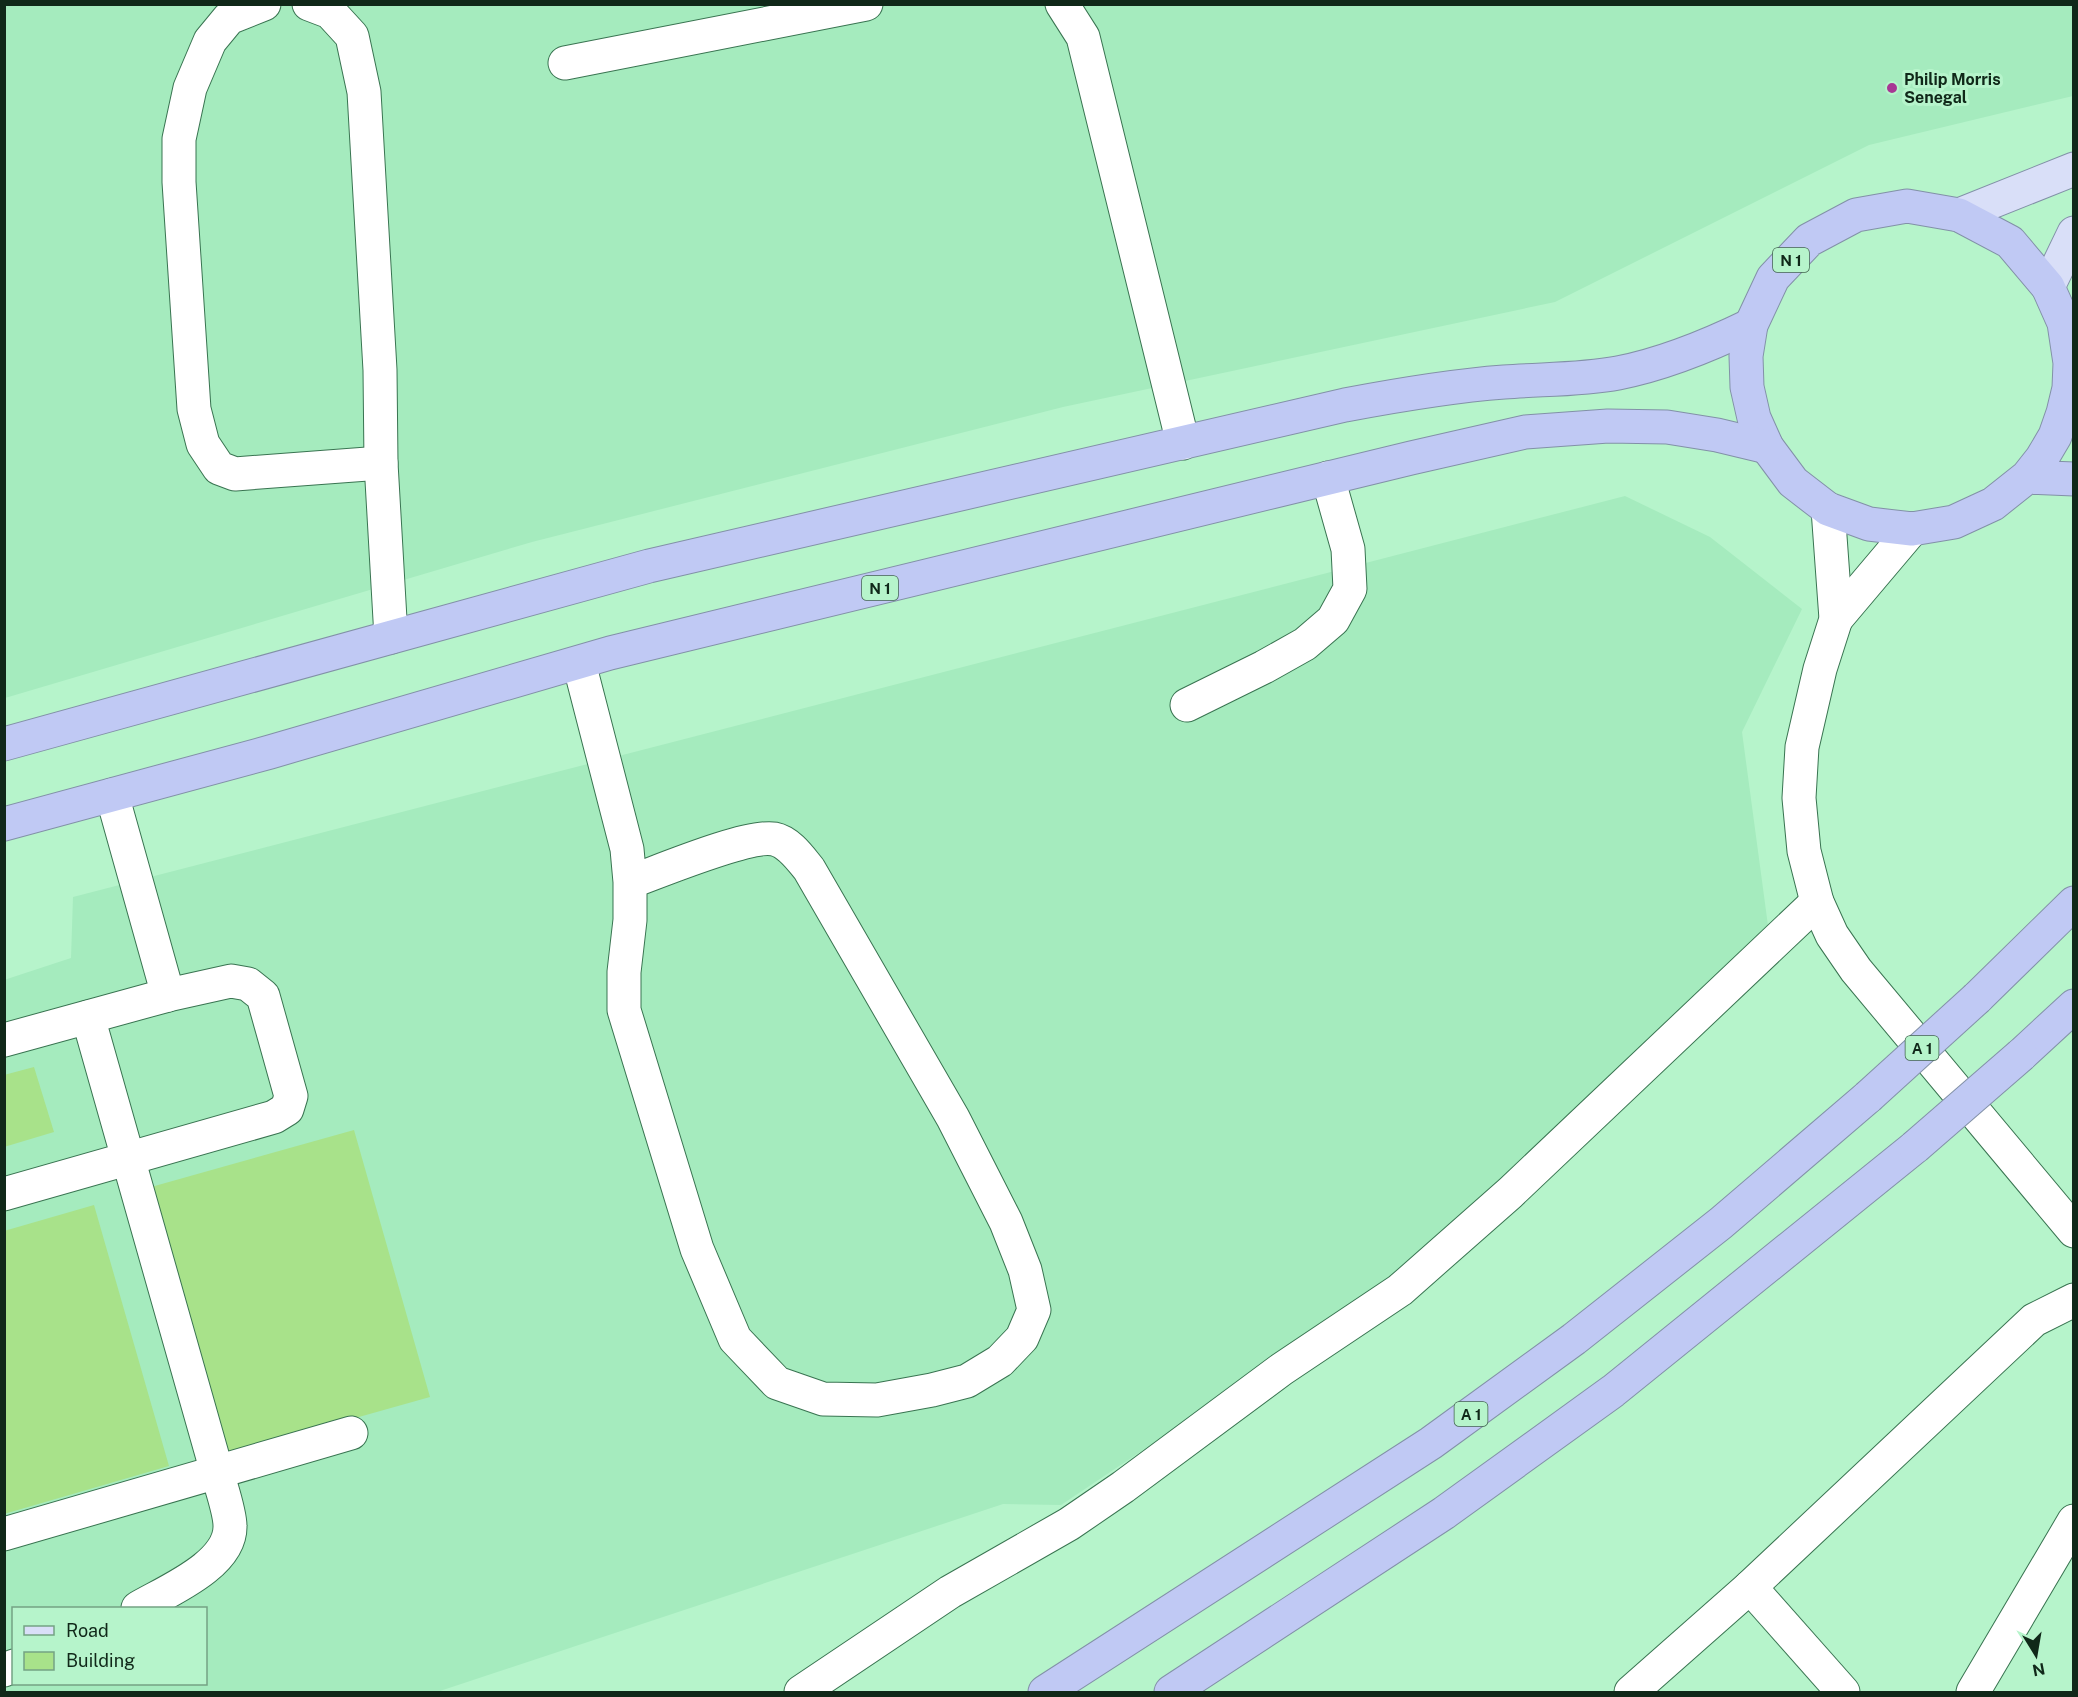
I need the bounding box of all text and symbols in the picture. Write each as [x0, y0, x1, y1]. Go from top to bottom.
place label: Philip Morris Senegal [1904, 70, 2001, 107]
marker: Philip Morris Senegal [1885, 81, 1899, 95]
road number: N 1 [1773, 248, 1809, 272]
road number: N 1 [862, 576, 898, 600]
road number: A 1 [1906, 1036, 1938, 1060]
road number: A 1 [1454, 1402, 1488, 1426]
legend [12, 1607, 207, 1685]
text: Road [66, 1620, 109, 1641]
north arrow [2006, 1625, 2066, 1685]
text: Building [66, 1650, 135, 1671]
text: N [2031, 1659, 2047, 1680]

